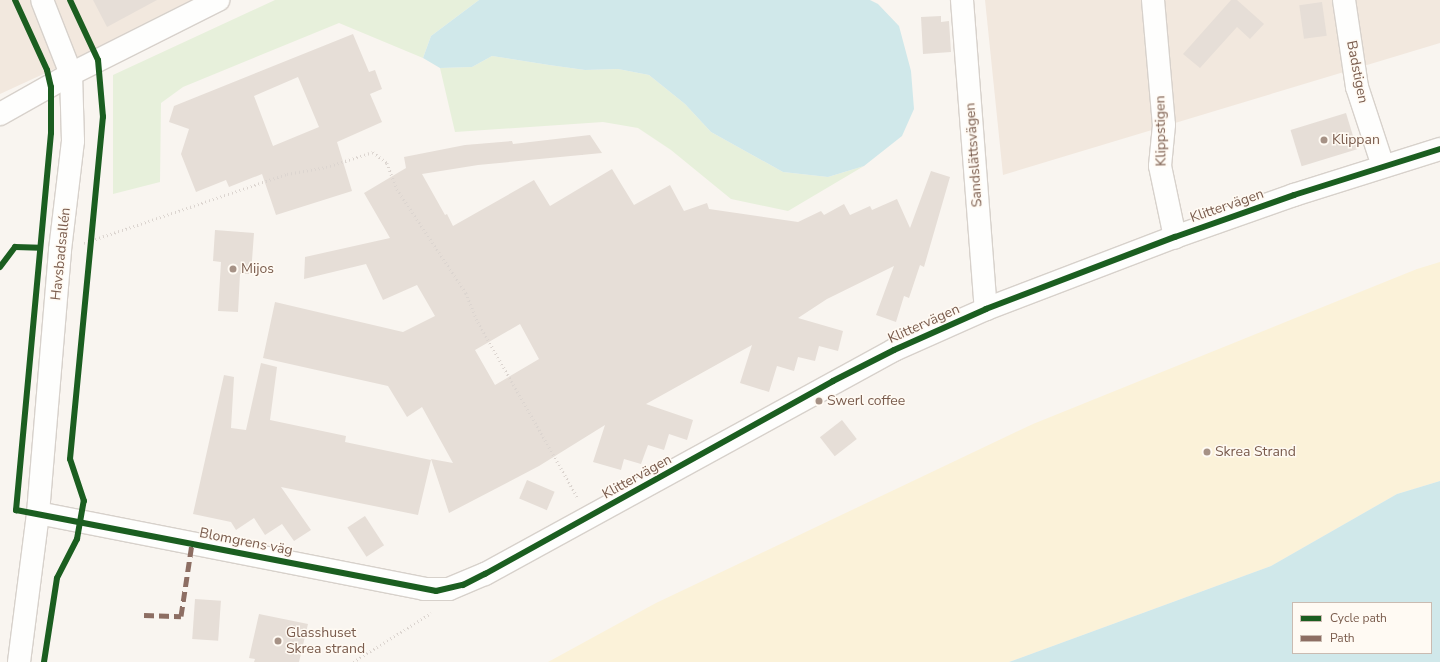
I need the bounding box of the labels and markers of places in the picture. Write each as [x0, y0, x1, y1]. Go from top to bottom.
place label: Klippan [1332, 132, 1380, 148]
marker: Klippan [1319, 135, 1329, 145]
place label: Mijos [241, 261, 274, 277]
marker: Mijos [228, 264, 238, 274]
place label: Swerl coffee [827, 393, 905, 409]
marker: Swerl coffee [814, 396, 824, 406]
place label: Skrea Strand [1215, 444, 1296, 460]
marker: Skrea Strand [1202, 447, 1212, 457]
place label: Glasshuset Skrea strand [286, 625, 365, 658]
marker: Glasshuset Skrea strand [273, 636, 283, 646]

